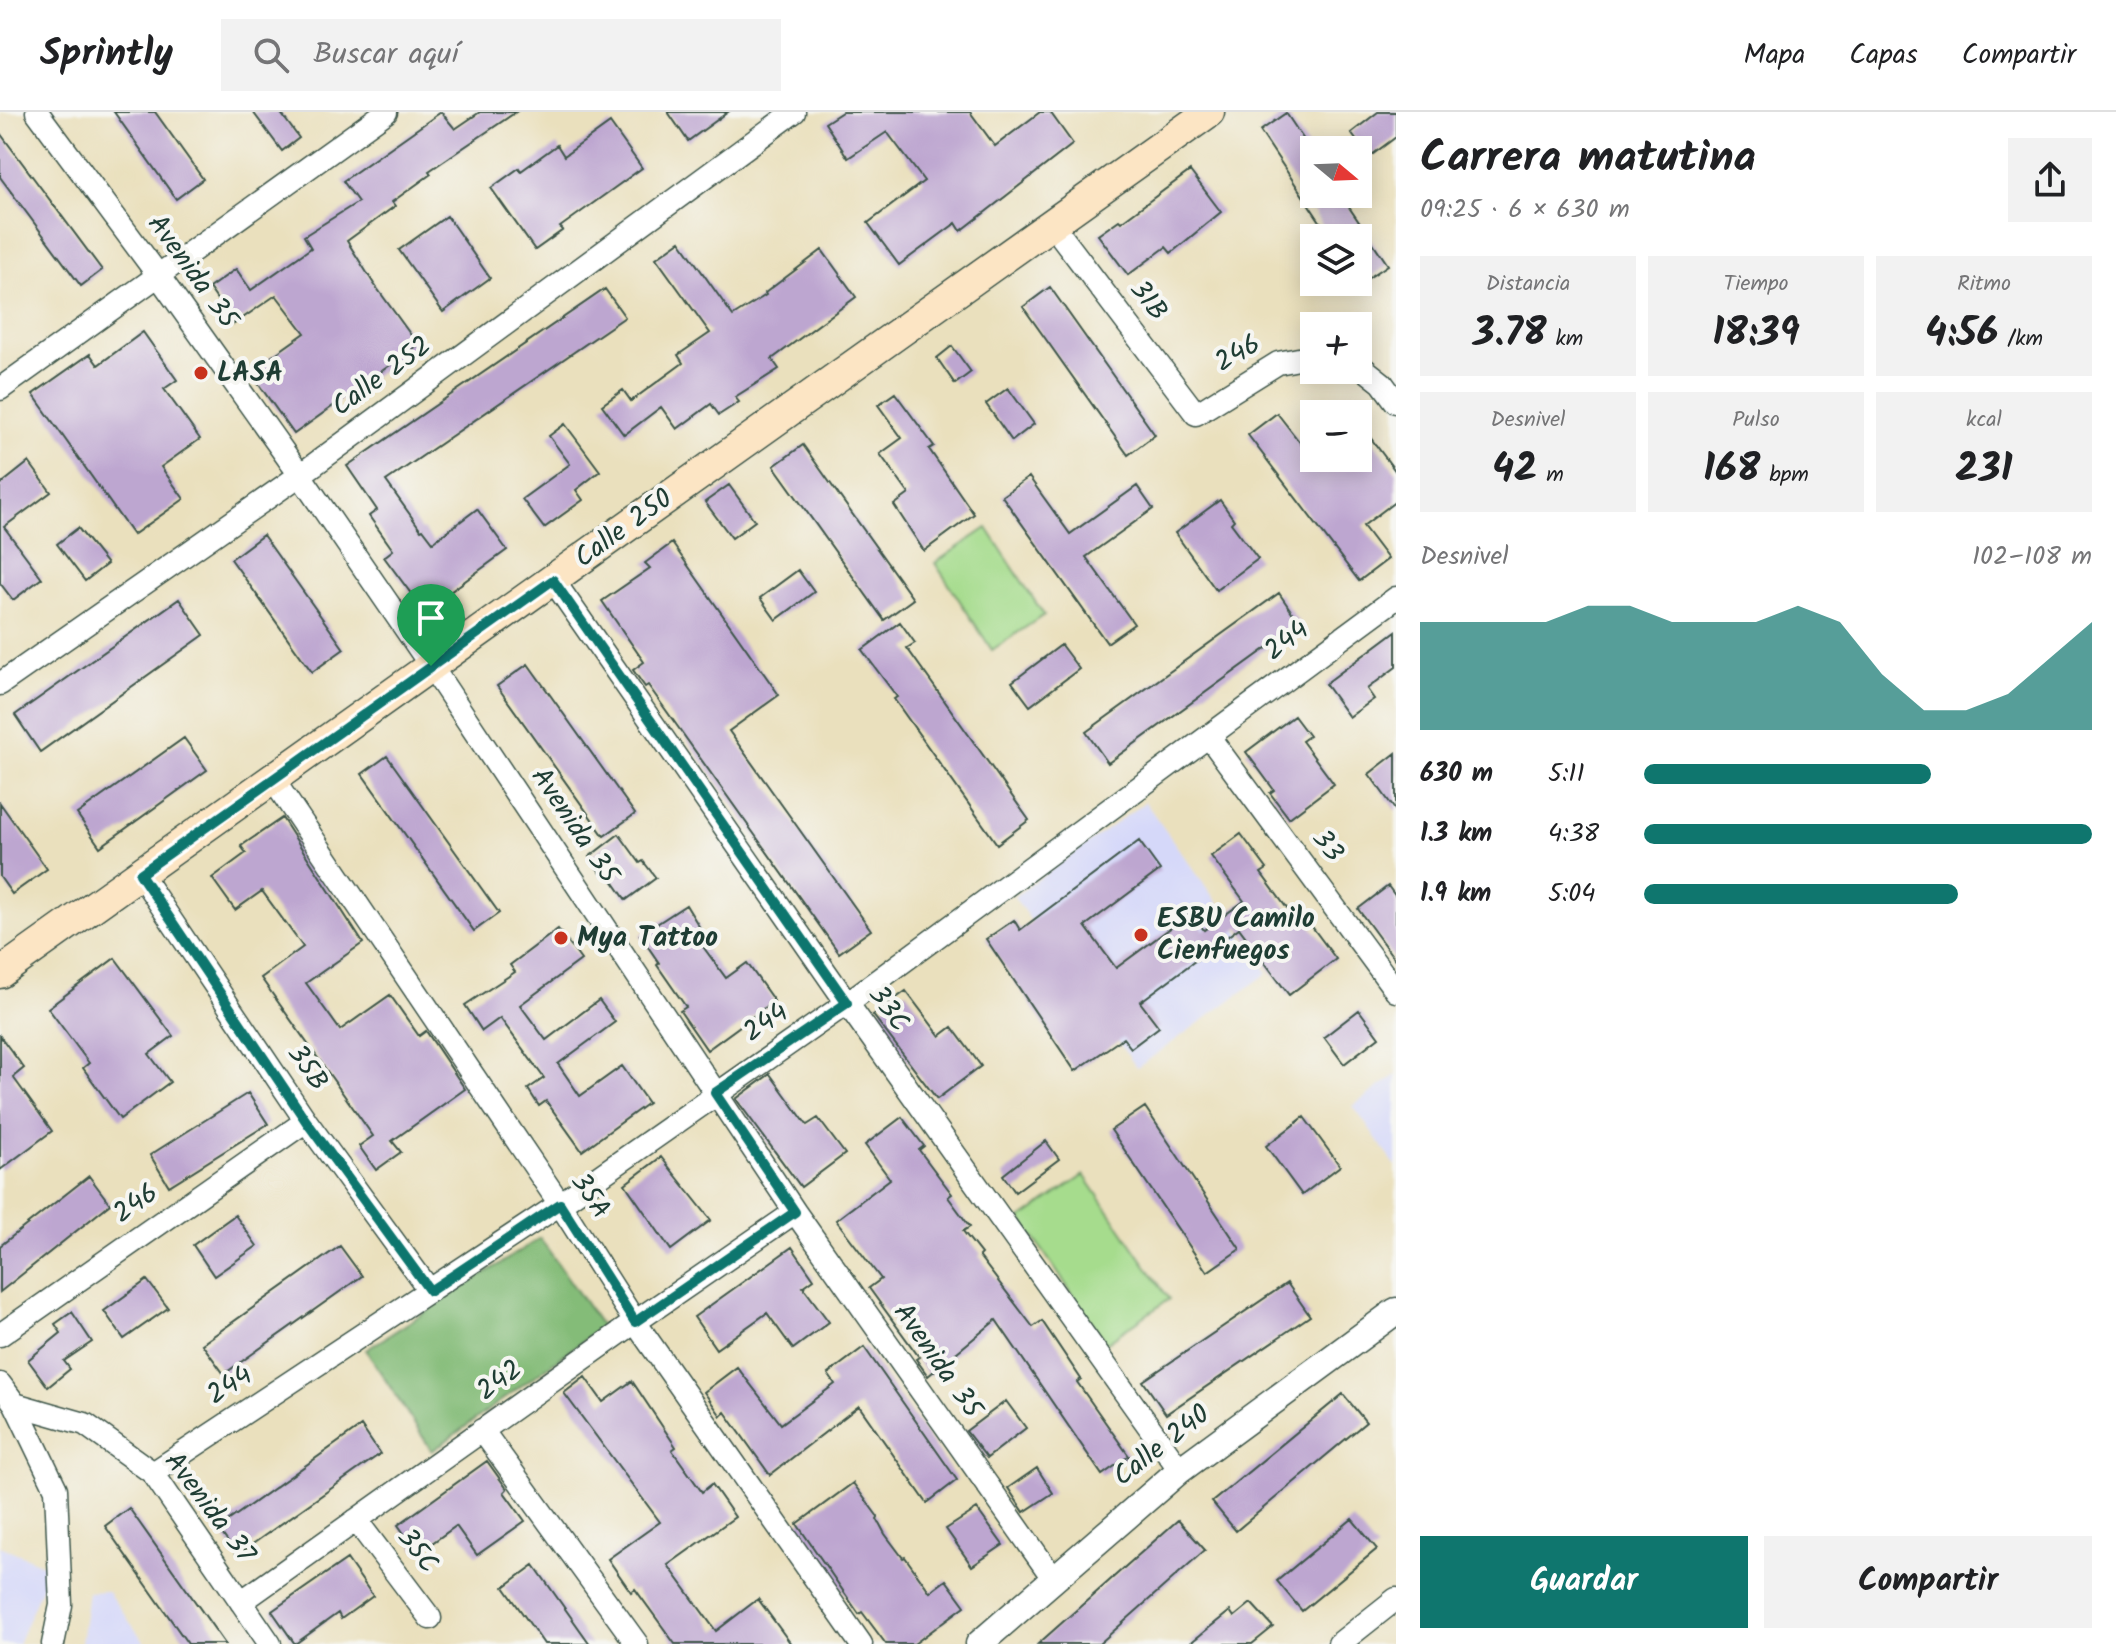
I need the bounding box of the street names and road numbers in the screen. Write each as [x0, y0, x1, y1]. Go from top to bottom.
street label: Avenida 35 [135, 205, 250, 340]
street label: 31B [1117, 270, 1179, 332]
street label: 246 [1206, 323, 1270, 385]
street label: Calle 252 [322, 325, 442, 429]
street label: Calle 250 [565, 478, 683, 580]
street label: 244 [1255, 609, 1319, 673]
street label: Avenida 35 [518, 759, 631, 895]
street label: 33 [1299, 820, 1355, 872]
street label: 33C [856, 976, 920, 1042]
street label: 244 [734, 991, 798, 1055]
street label: 35B [275, 1035, 339, 1101]
street label: 35A [558, 1164, 622, 1228]
street label: 246 [104, 1172, 168, 1236]
street label: Avenida 35 [881, 1294, 995, 1430]
street label: 242 [467, 1349, 533, 1413]
street label: 244 [198, 1354, 262, 1418]
street label: Calle 240 [1104, 1393, 1220, 1499]
street label: Avenida 37 [152, 1442, 267, 1574]
street label: 35C [385, 1518, 449, 1584]

